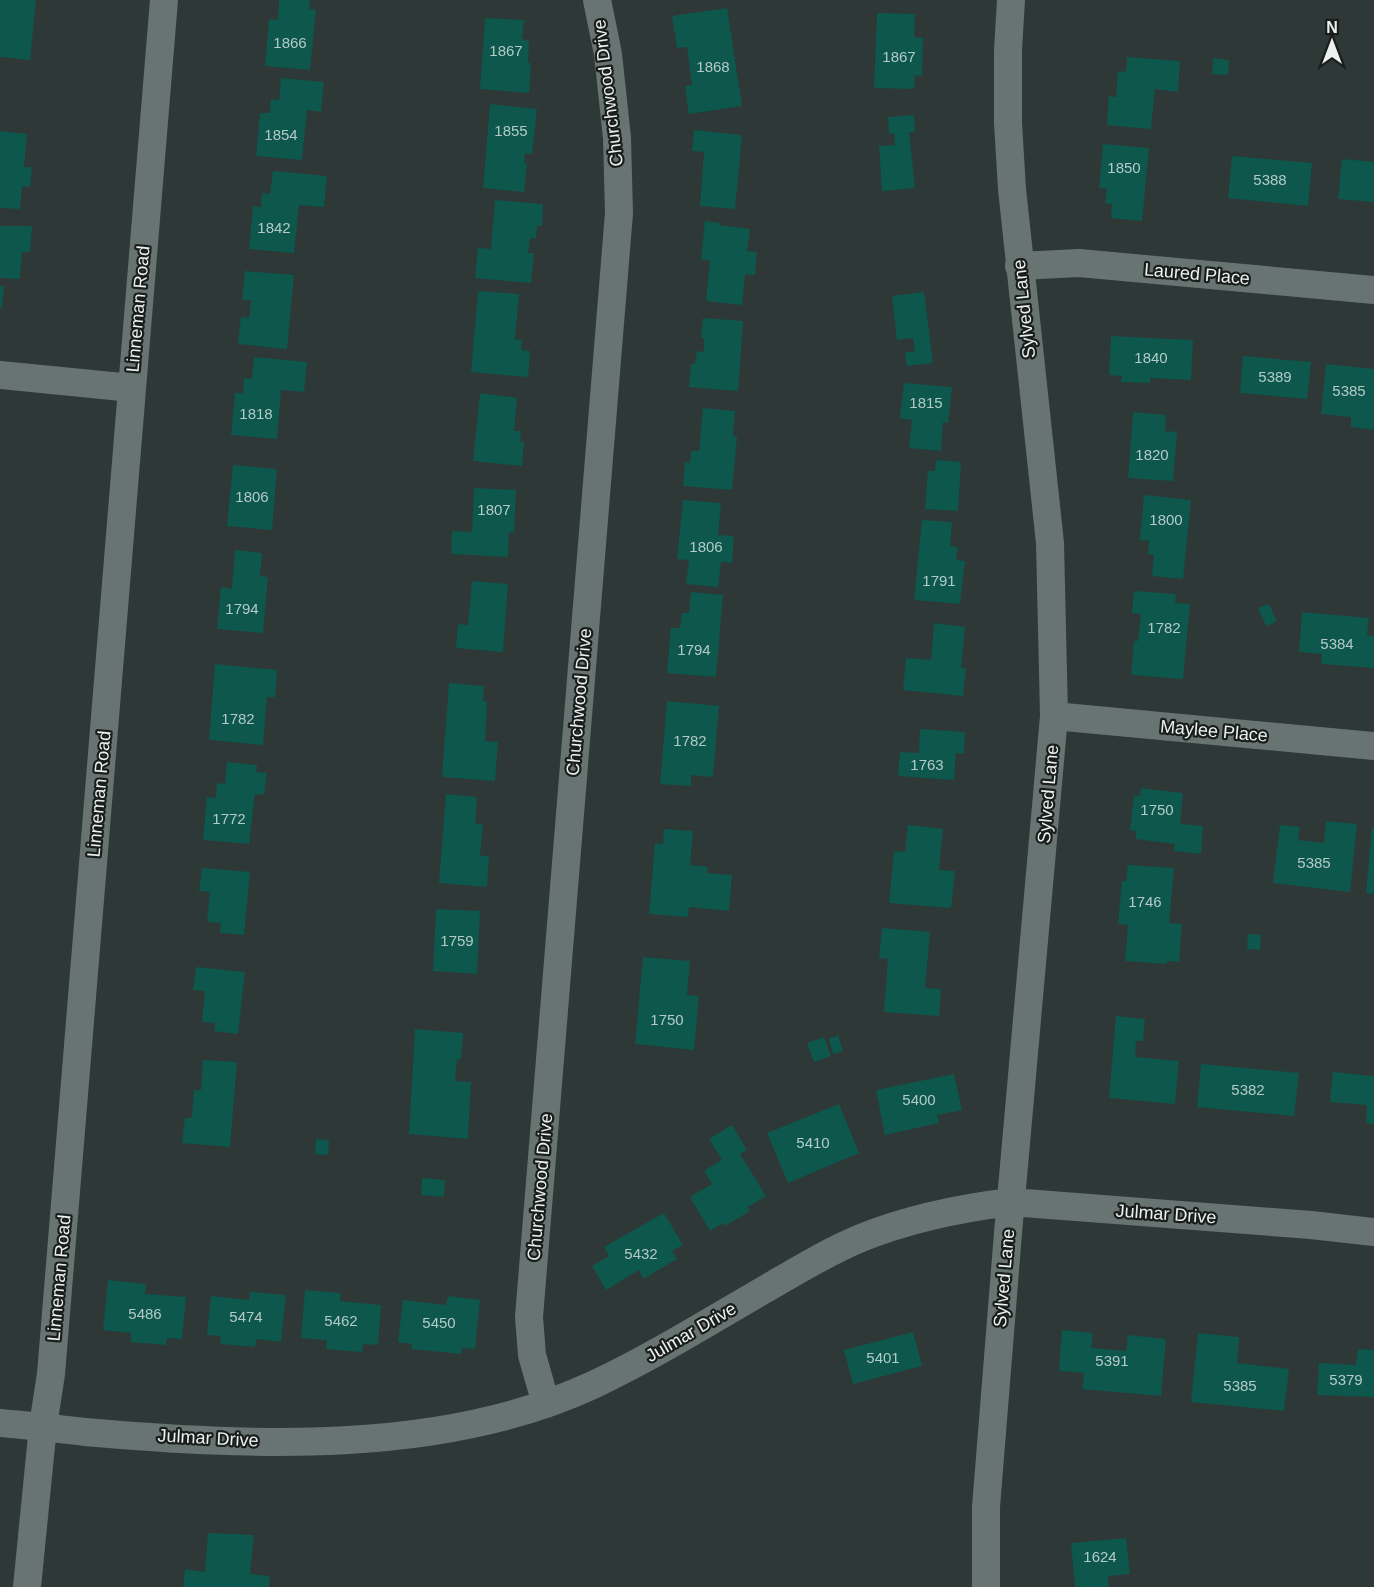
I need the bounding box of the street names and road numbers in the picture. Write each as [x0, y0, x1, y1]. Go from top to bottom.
street label: Churchwood Drive [589, 18, 627, 168]
street label: Linneman Road [122, 245, 154, 373]
street label: Sylved Lane [1009, 259, 1039, 359]
street label: Laured Place [1143, 259, 1251, 289]
street label: Churchwood Drive [563, 627, 595, 777]
street label: Maylee Place [1159, 716, 1269, 746]
street label: Linneman Road [83, 730, 115, 858]
street label: Sylved Lane [1034, 744, 1062, 844]
street label: Churchwood Drive [524, 1112, 556, 1262]
street label: Julmar Drive [1115, 1201, 1217, 1227]
street label: Linneman Road [43, 1214, 75, 1342]
street label: Sylved Lane [990, 1228, 1018, 1328]
street label: Julmar Drive [642, 1298, 740, 1366]
street label: Julmar Drive [157, 1425, 259, 1451]

